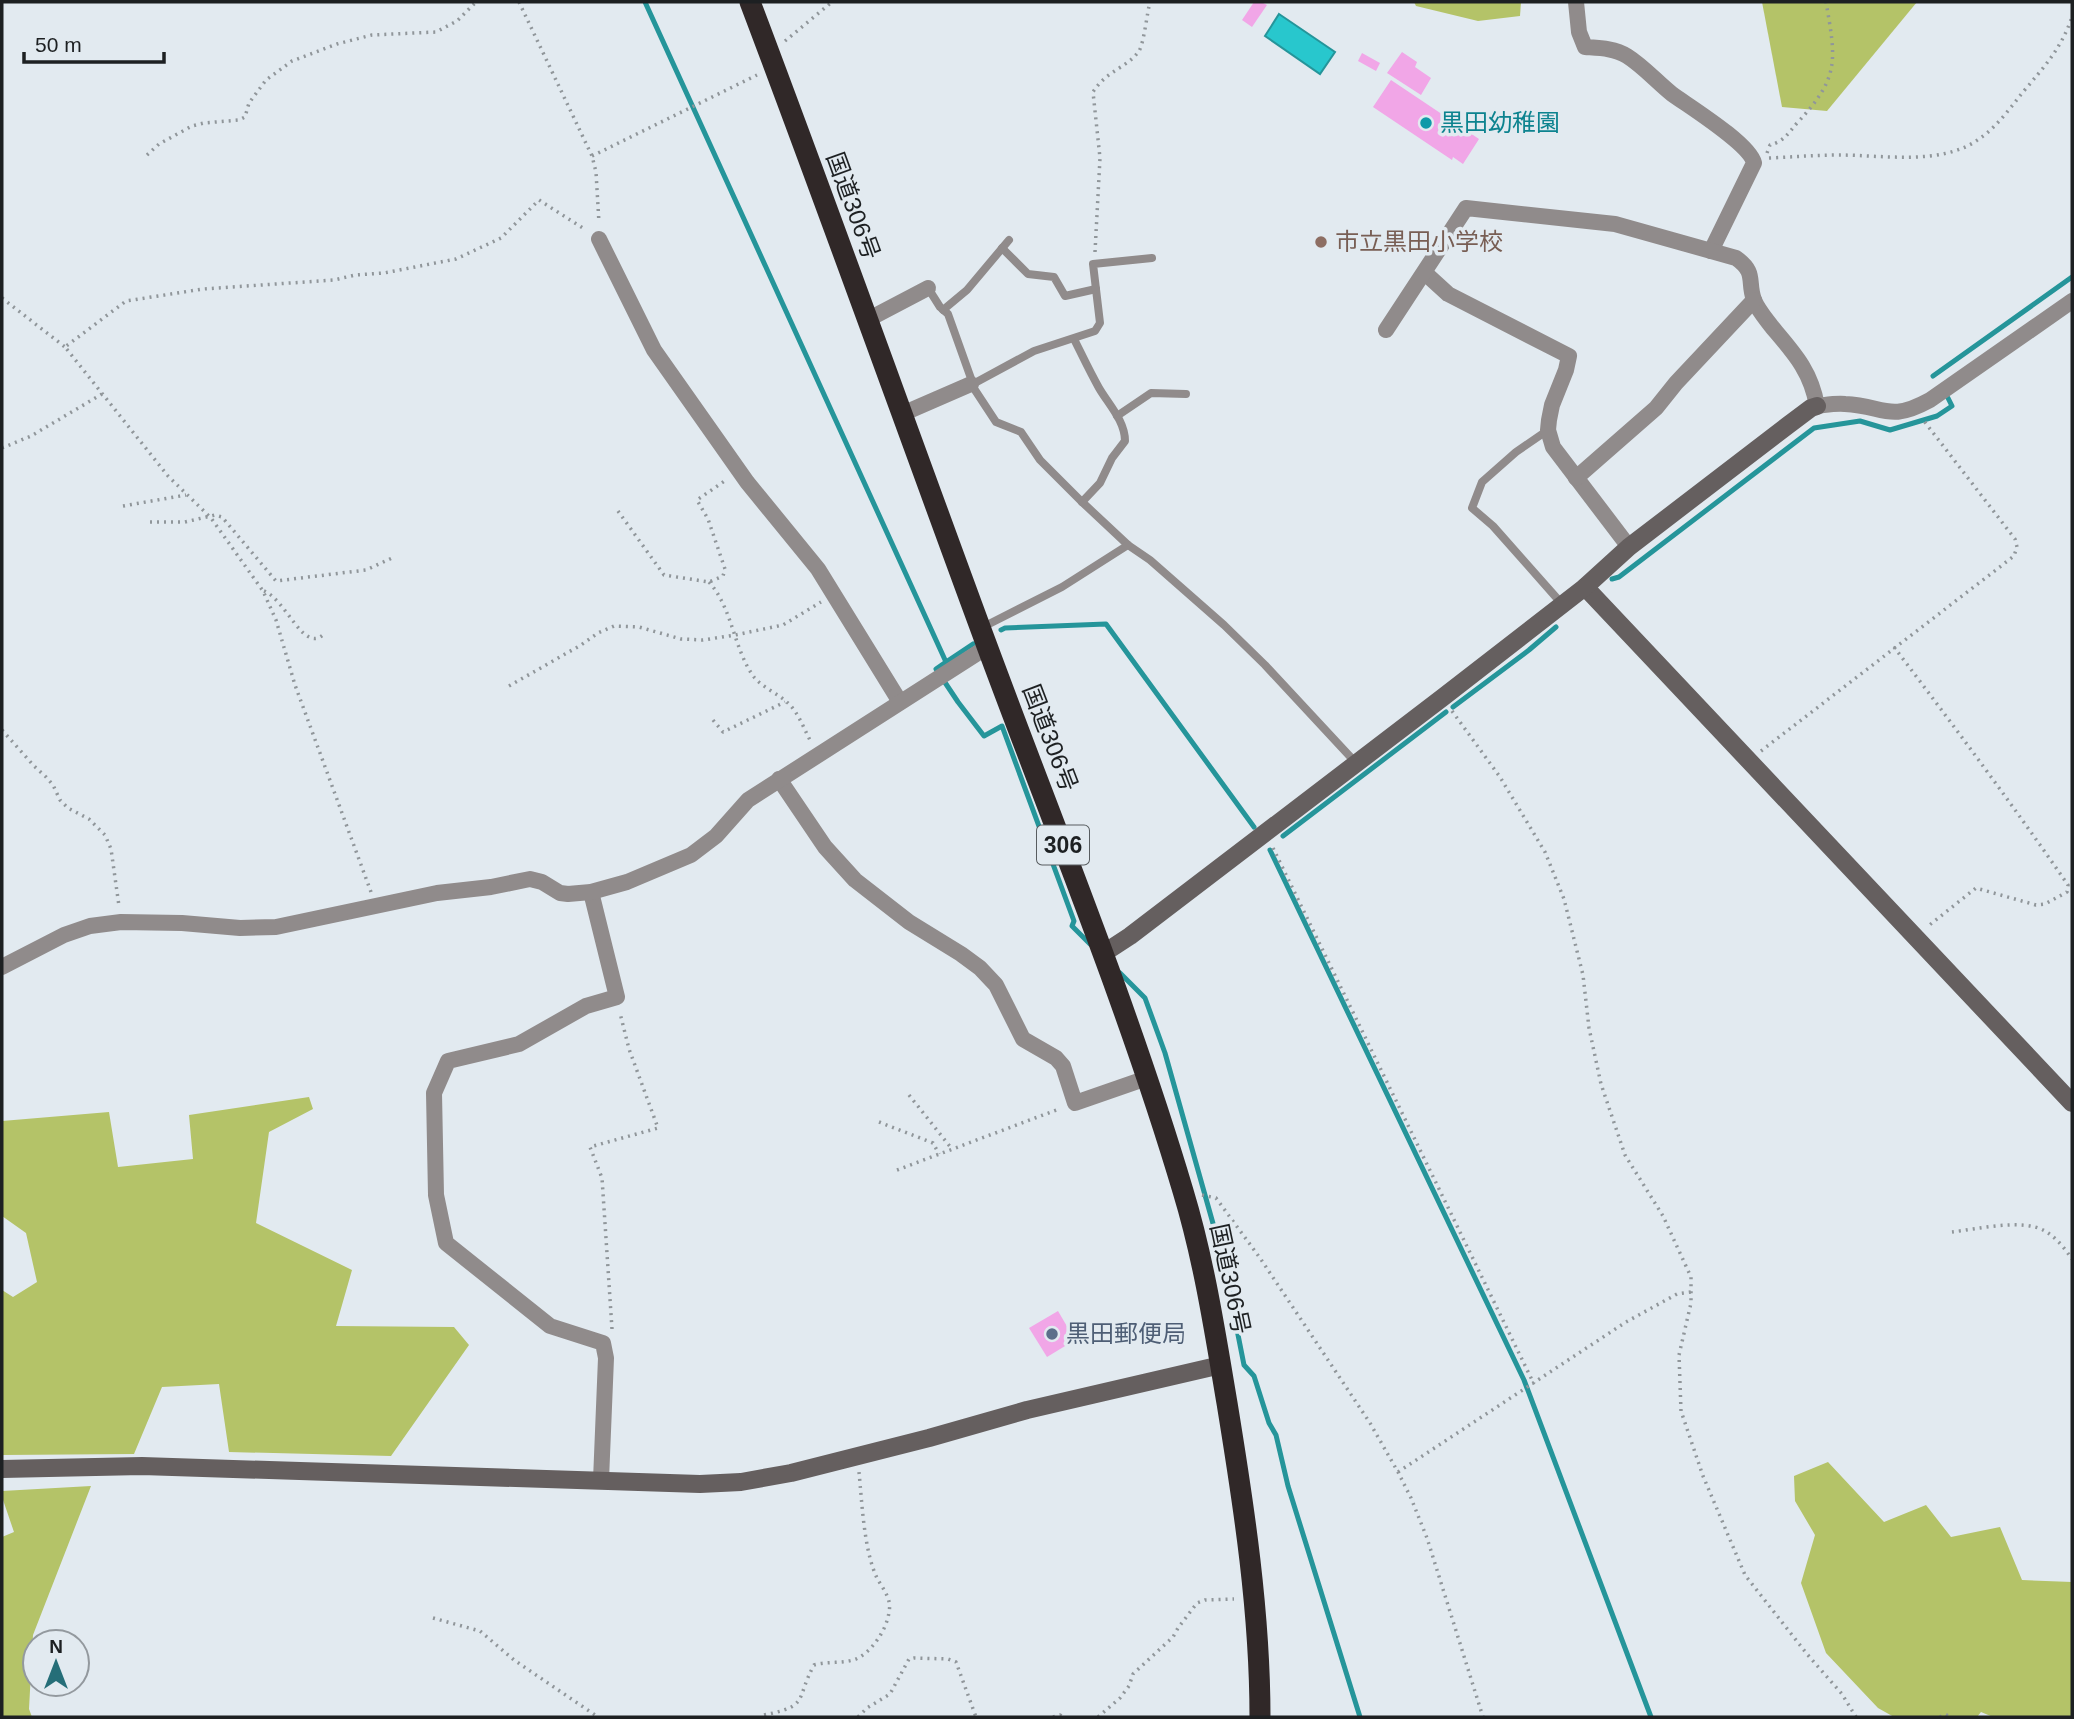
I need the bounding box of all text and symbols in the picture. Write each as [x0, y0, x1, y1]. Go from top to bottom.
scale bar [24, 21, 164, 65]
text: 50 m [35, 33, 82, 56]
place label: 黒田幼稚園 [1440, 109, 1560, 136]
marker: 黒田幼稚園 [1418, 115, 1434, 131]
street label: 国道306号 [822, 149, 885, 263]
place label: 市立黒田小学校 [1335, 228, 1503, 255]
marker: 市立黒田小学校 [1313, 234, 1329, 250]
street label: 国道306号 [1018, 681, 1083, 795]
road number: 306 [1037, 825, 1089, 864]
street label: 国道306号 [1206, 1221, 1255, 1337]
place label: 黒田郵便局 [1066, 1320, 1186, 1347]
marker: 黒田郵便局 [1044, 1326, 1060, 1342]
north arrow [21, 1628, 91, 1698]
text: N [49, 1636, 63, 1657]

